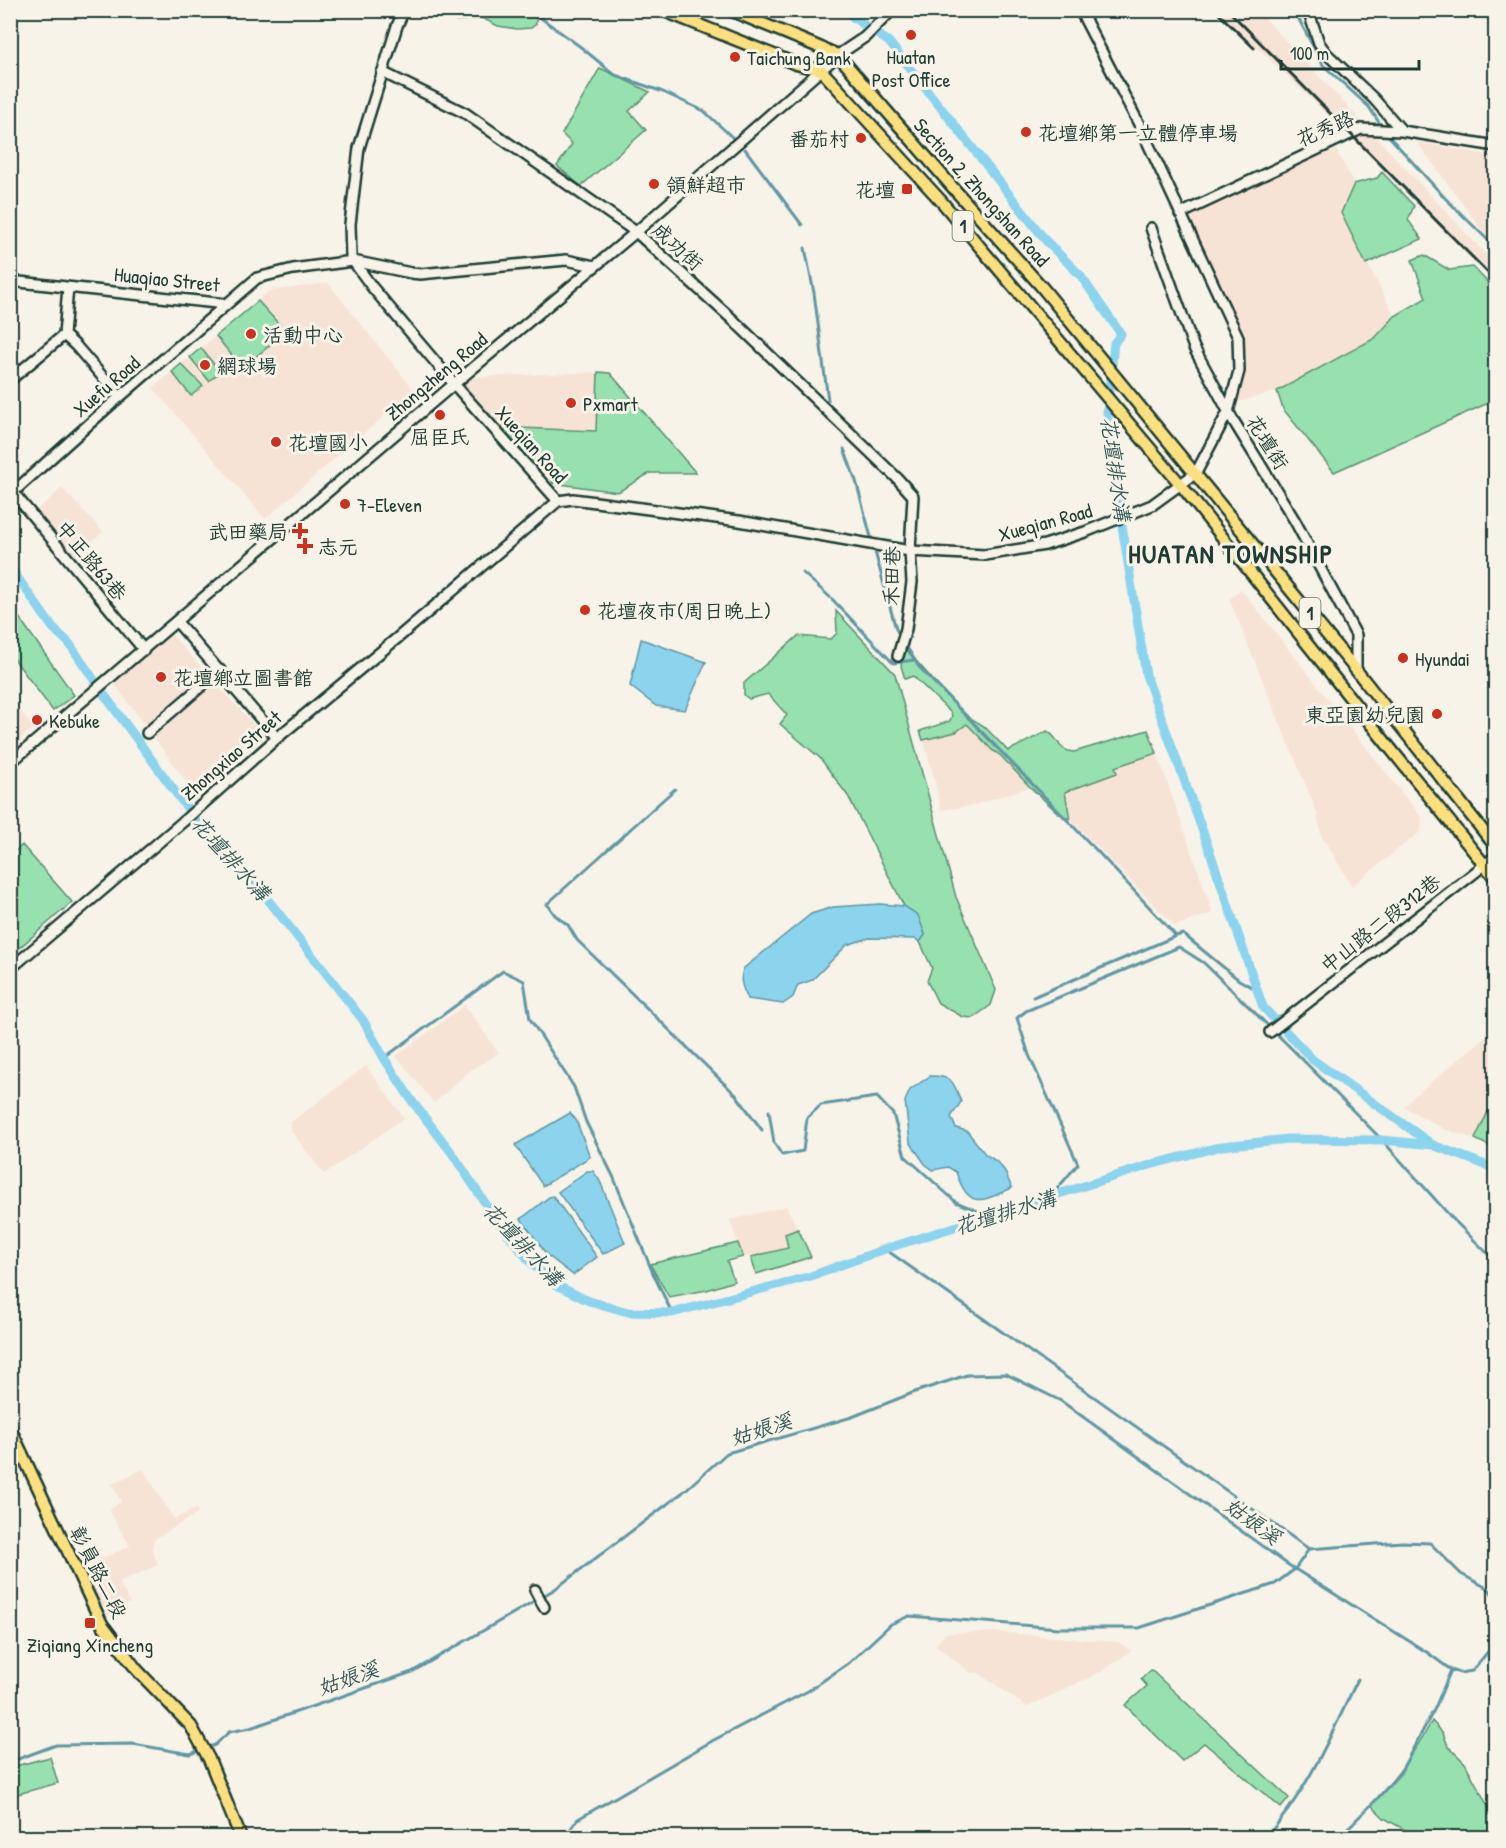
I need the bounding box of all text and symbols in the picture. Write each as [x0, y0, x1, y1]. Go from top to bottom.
marker: Huatan Post Office [904, 28, 918, 42]
scale bar [1281, 33, 1419, 71]
text: 100 m [1290, 41, 1329, 66]
place label: Huatan Post Office [872, 43, 950, 93]
place label: Taichung Bank [747, 44, 851, 71]
marker: Taichung Bank [728, 50, 742, 64]
street label: 花秀路 [1292, 103, 1359, 152]
street label: Section 2, Zhongshan Road [908, 112, 1056, 272]
place label: 花壇鄉第一立體停車場 [1038, 119, 1238, 146]
place label: 番茄村 [789, 125, 849, 152]
marker: 花壇鄉第一立體停車場 [1019, 125, 1033, 139]
marker: 番茄村 [854, 131, 868, 145]
place label: 領鮮超市 [666, 171, 746, 198]
place label: 花壇 [855, 176, 895, 203]
marker: 領鮮超市 [647, 177, 661, 191]
marker: 花壇 [900, 182, 914, 196]
road number: 1 [952, 211, 974, 241]
street label: 成功街 [647, 216, 709, 276]
street label: Huaqiao Street [113, 260, 222, 298]
place label: 活動中心 [263, 321, 343, 348]
street label: Zhongzheng Road [380, 325, 493, 426]
marker: 活動中心 [244, 327, 258, 341]
street label: Xuefu Road [67, 349, 145, 423]
place label: 網球場 [217, 352, 277, 379]
marker: 網球場 [198, 358, 212, 372]
place label: Pxmart [583, 390, 639, 417]
marker: Pxmart [564, 396, 578, 410]
street label: Xueqian Road [490, 399, 574, 489]
marker: 屈臣氏 [433, 408, 447, 422]
street label: 花壇街 [1241, 409, 1295, 475]
water label: 花壇排水溝 [1094, 415, 1138, 525]
place label: 屈臣氏 [410, 423, 470, 450]
place label: 花壇國小 [288, 429, 368, 456]
marker: 花壇國小 [269, 435, 283, 449]
place label: 7-Eleven [357, 491, 422, 518]
street label: Xueqian Road [995, 496, 1095, 547]
marker: 7-Eleven [338, 497, 352, 511]
street label: 中正路63巷 [50, 514, 134, 607]
place label: 武田藥局 [208, 518, 288, 545]
marker: 武田藥局 [293, 524, 307, 538]
place label: 志元 [318, 533, 358, 560]
district label: HUATAN TOWNSHIP [1128, 536, 1334, 571]
marker: 志元 [296, 537, 314, 555]
street label: 禾田巷 [876, 545, 906, 606]
place label: 花壇夜市(周日晚上) [597, 597, 771, 624]
road number: 1 [1300, 598, 1320, 628]
marker: 花壇夜市(周日晚上) [578, 603, 592, 617]
place label: Hyundai [1415, 645, 1470, 672]
marker: Hyundai [1396, 651, 1410, 665]
place label: 花壇鄉立圖書館 [173, 664, 313, 691]
marker: 花壇鄉立圖書館 [154, 670, 168, 684]
place label: 東亞園幼兒園 [1305, 701, 1425, 728]
street label: Zhongxiao Street [175, 703, 288, 806]
place label: Kebuke [49, 707, 100, 734]
marker: 東亞園幼兒園 [1430, 707, 1444, 721]
marker: Kebuke [30, 713, 44, 727]
water label: 花壇排水溝 [185, 809, 278, 908]
street label: 中山路二段312巷 [1314, 867, 1446, 978]
water label: 花壇排水溝 [951, 1182, 1061, 1241]
water label: 花壇排水溝 [477, 1196, 571, 1294]
water label: 姑娘溪 [727, 1406, 796, 1452]
water label: 姑娘溪 [1219, 1491, 1288, 1552]
street label: 彰員路二段 [64, 1521, 134, 1623]
marker: Ziqiang Xincheng [83, 1616, 97, 1630]
place label: Ziqiang Xincheng [27, 1631, 153, 1658]
water label: 姑娘溪 [313, 1654, 383, 1702]

